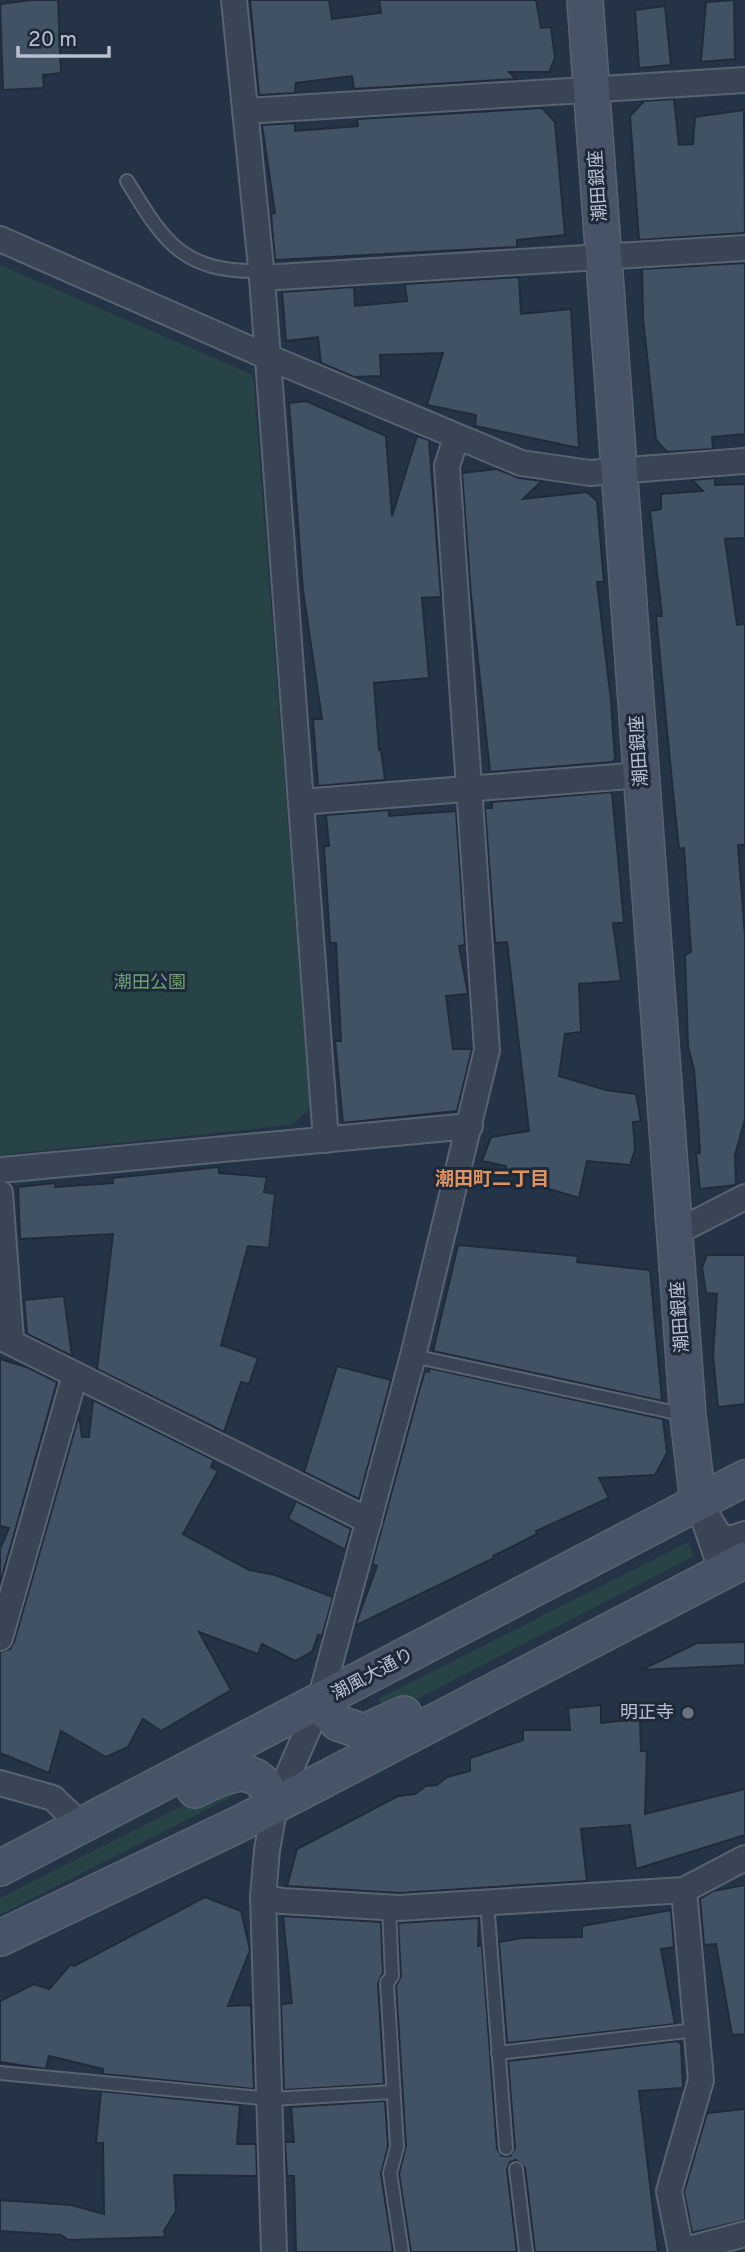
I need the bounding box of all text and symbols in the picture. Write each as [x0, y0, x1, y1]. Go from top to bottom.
scale bar [18, 14, 108, 58]
text: 20 m [28, 27, 77, 54]
street label: 潮田銀座 [585, 149, 613, 223]
street label: 潮田銀座 [626, 714, 654, 788]
park label: 潮田公園 [114, 972, 186, 995]
district label: 潮田町二丁目 [435, 1168, 549, 1192]
street label: 潮田銀座 [667, 1280, 695, 1354]
street label: 潮風大通り [328, 1644, 418, 1706]
place label: 明正寺 [620, 1702, 674, 1725]
marker: 明正寺 [680, 1705, 696, 1721]

